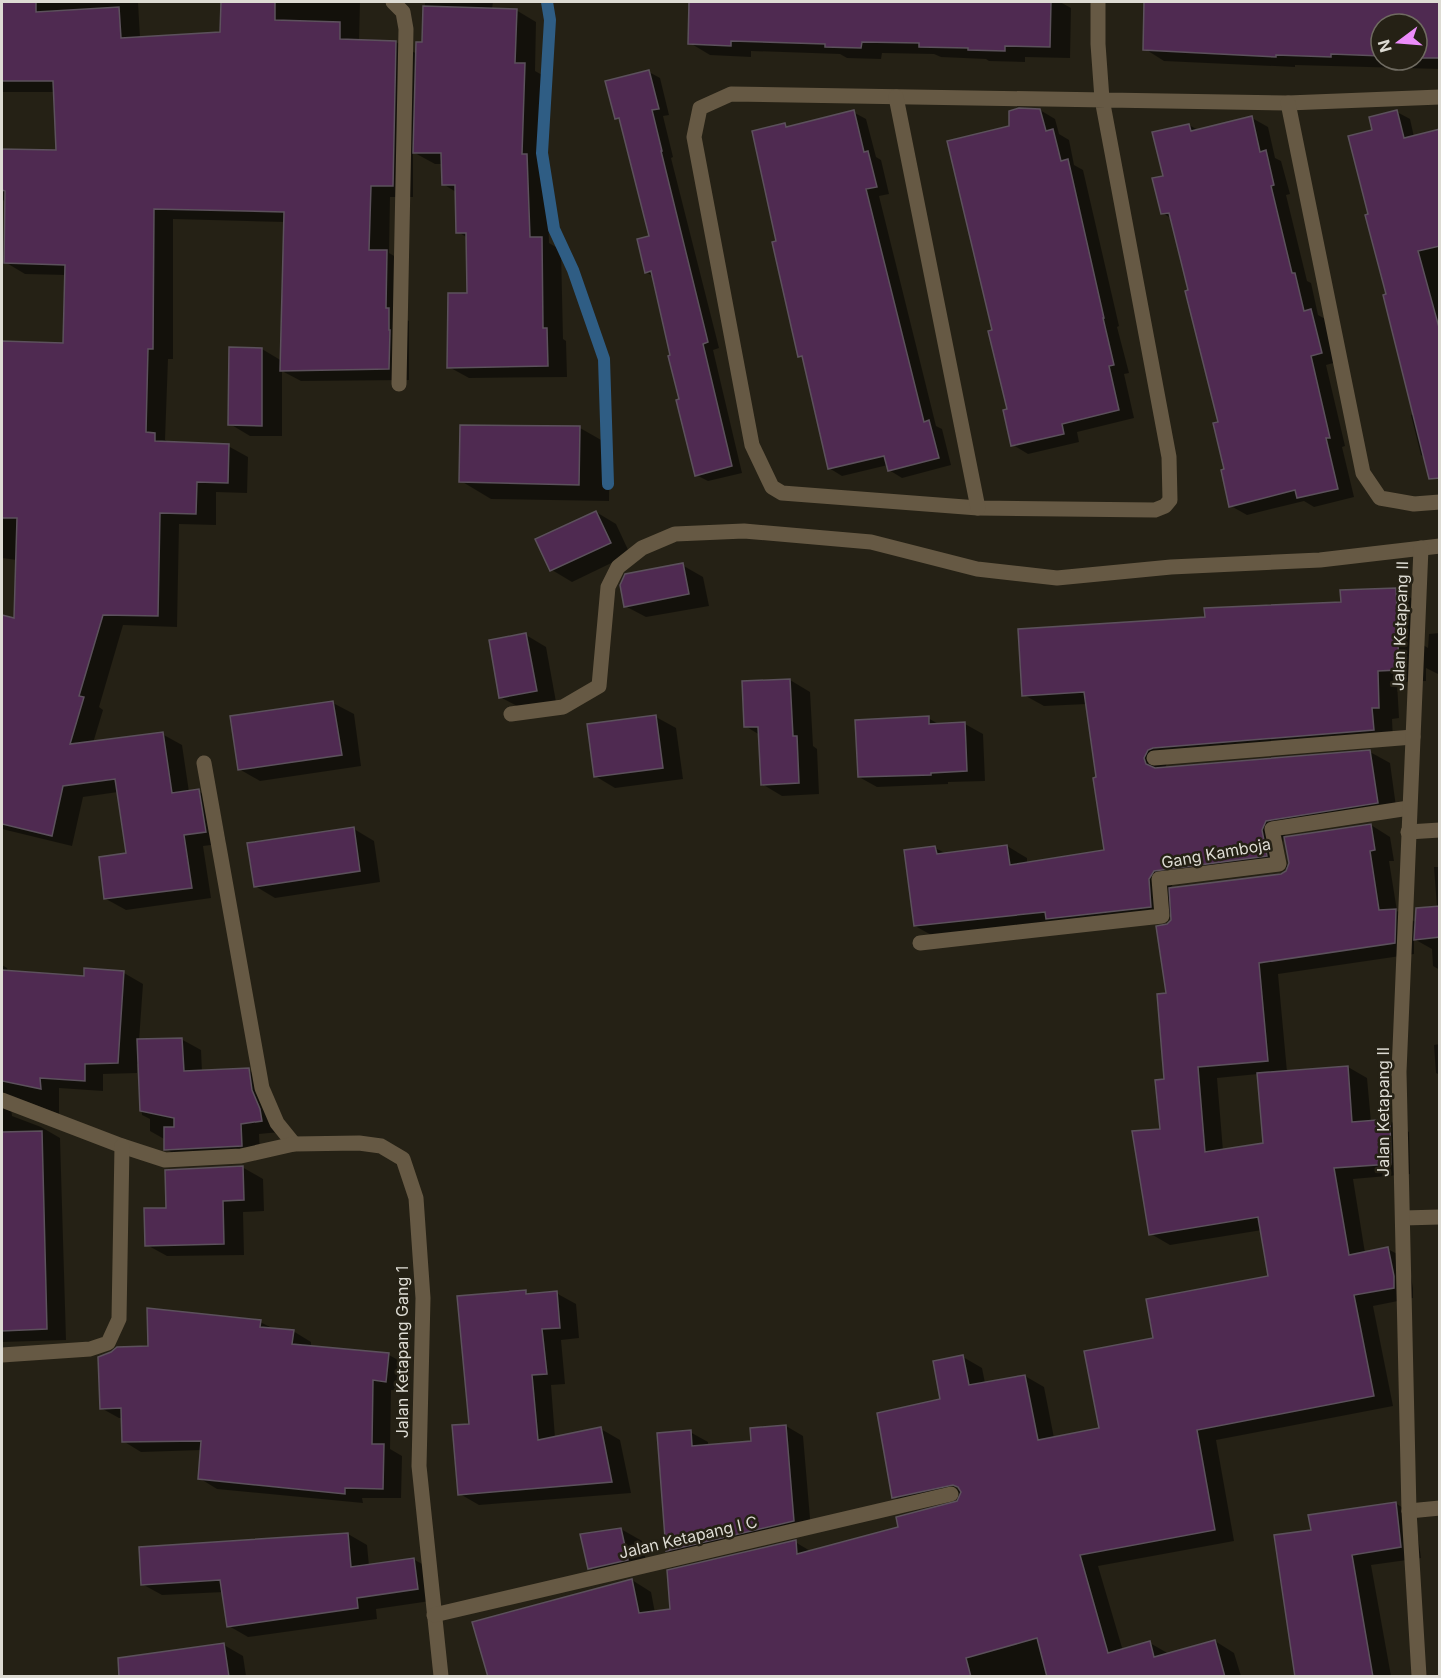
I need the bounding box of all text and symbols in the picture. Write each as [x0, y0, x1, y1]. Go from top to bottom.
north arrow [1369, 12, 1429, 72]
text: N [1373, 38, 1396, 55]
street label: Jalan Ketapang II [1388, 561, 1412, 691]
street label: Gang Kamboja [1160, 834, 1272, 872]
street label: Jalan Ketapang II [1373, 1047, 1393, 1177]
street label: Jalan Ketapang Gang 1 [392, 1266, 412, 1438]
street label: Jalan Ketapang I C [617, 1511, 759, 1563]

